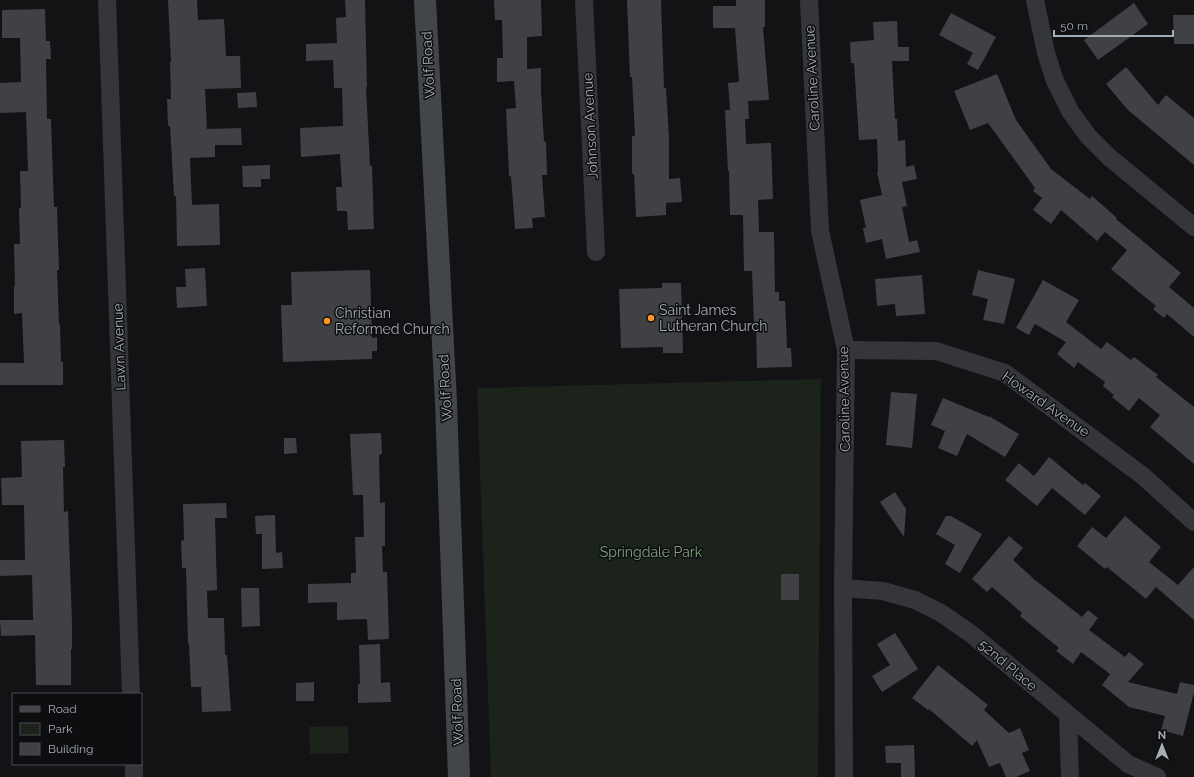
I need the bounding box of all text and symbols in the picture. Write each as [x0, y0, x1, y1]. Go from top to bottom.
scale bar [1054, 12, 1173, 38]
text: 50 m [1060, 19, 1088, 33]
street label: Caroline Avenue [801, 25, 823, 131]
street label: Wolf Road [418, 31, 438, 99]
street label: Johnson Avenue [579, 72, 601, 180]
place label: Saint James Lutheran Church [659, 302, 767, 334]
street label: Lawn Avenue [109, 303, 129, 391]
place label: Christian Reformed Church [335, 305, 450, 337]
marker: Saint James Lutheran Church [646, 313, 656, 323]
marker: Christian Reformed Church [322, 316, 332, 326]
street label: Caroline Avenue [835, 346, 853, 452]
street label: Wolf Road [435, 354, 455, 422]
street label: Howard Avenue [999, 368, 1093, 440]
park label: Springdale Park [600, 544, 703, 560]
street label: 52nd Place [976, 636, 1040, 694]
street label: Wolf Road [448, 678, 466, 746]
legend [12, 693, 142, 765]
text: Road [48, 702, 77, 716]
text: Park [48, 722, 73, 736]
north arrow [1142, 725, 1182, 765]
text: N [1158, 729, 1166, 742]
text: Building [48, 742, 94, 756]

